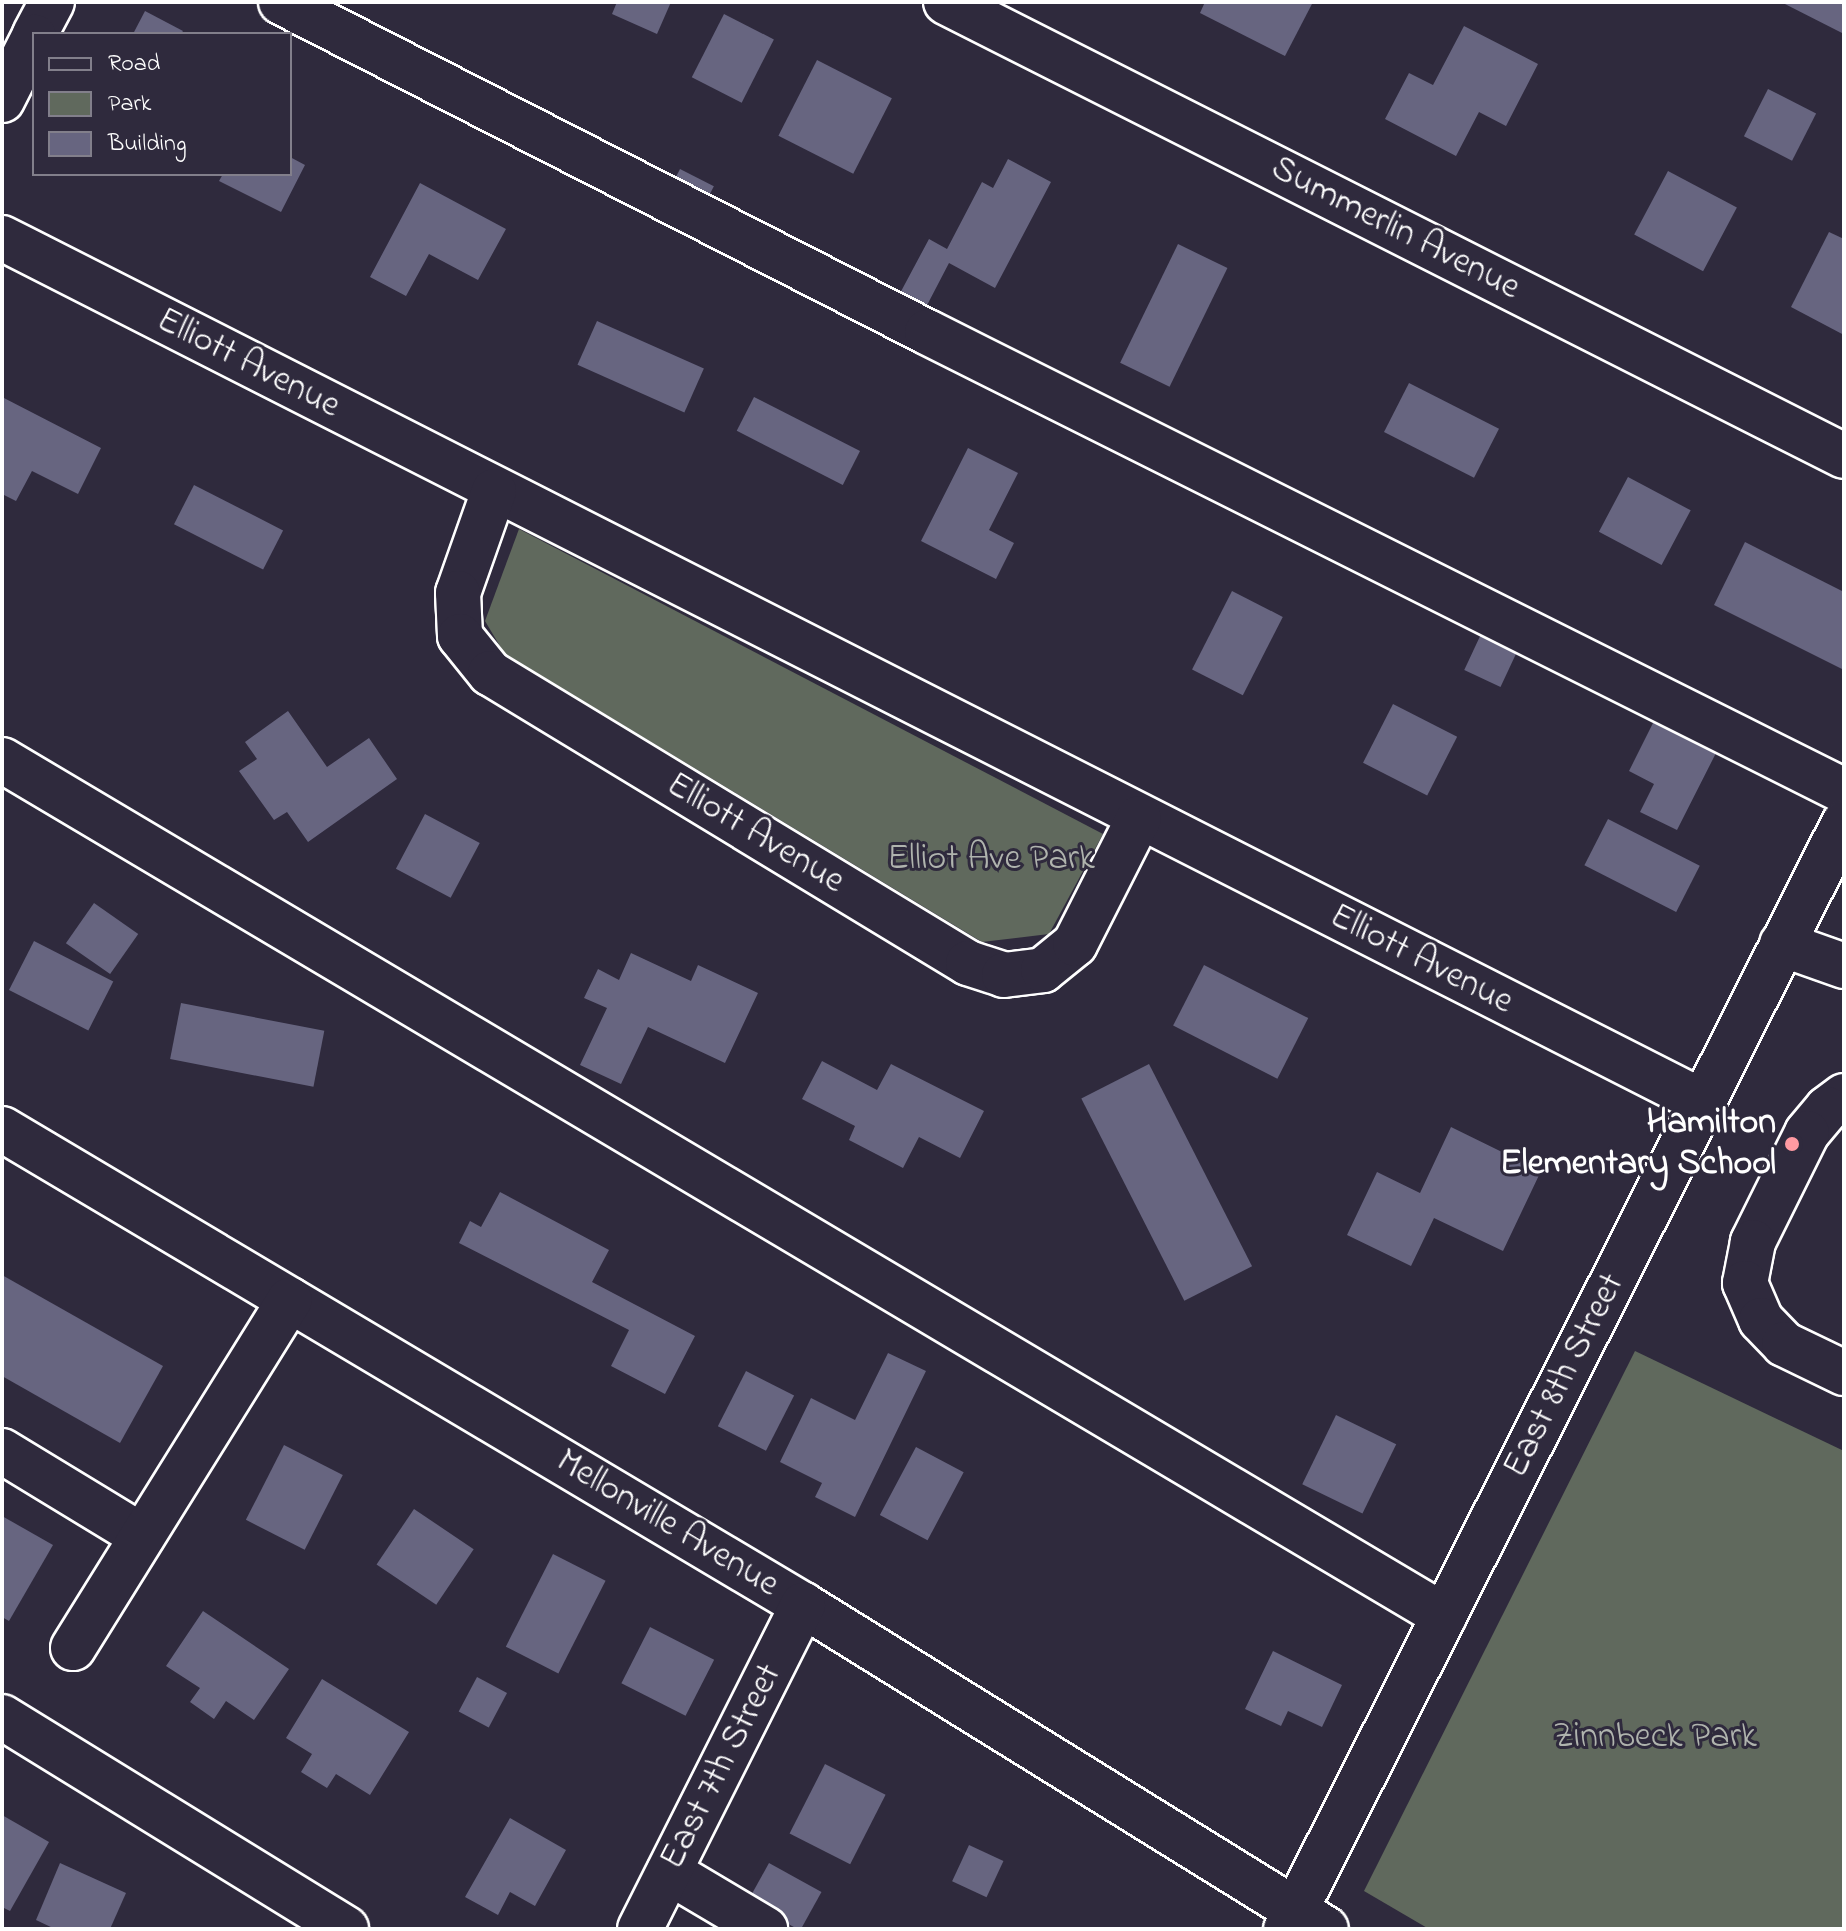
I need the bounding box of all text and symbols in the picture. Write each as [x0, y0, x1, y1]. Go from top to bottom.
legend [32, 32, 292, 176]
text: Road [108, 47, 160, 82]
text: Park [108, 87, 151, 122]
text: Building [108, 127, 187, 162]
street label: Summerlin Avenue [1263, 148, 1527, 310]
street label: Elliott Avenue [149, 299, 347, 429]
street label: Elliott Avenue [658, 764, 852, 904]
park label: Elliot Ave Park [887, 838, 1095, 882]
street label: Elliott Avenue [1322, 895, 1520, 1025]
place label: Hamilton Elementary School [1500, 1101, 1776, 1186]
marker: Hamilton Elementary School [1783, 1135, 1801, 1153]
street label: East 8th Street [1495, 1267, 1635, 1485]
street label: Mellonville Avenue [548, 1441, 786, 1607]
street label: East 7th Street [652, 1657, 792, 1877]
park label: Zinnbeck Park [1553, 1716, 1757, 1760]

